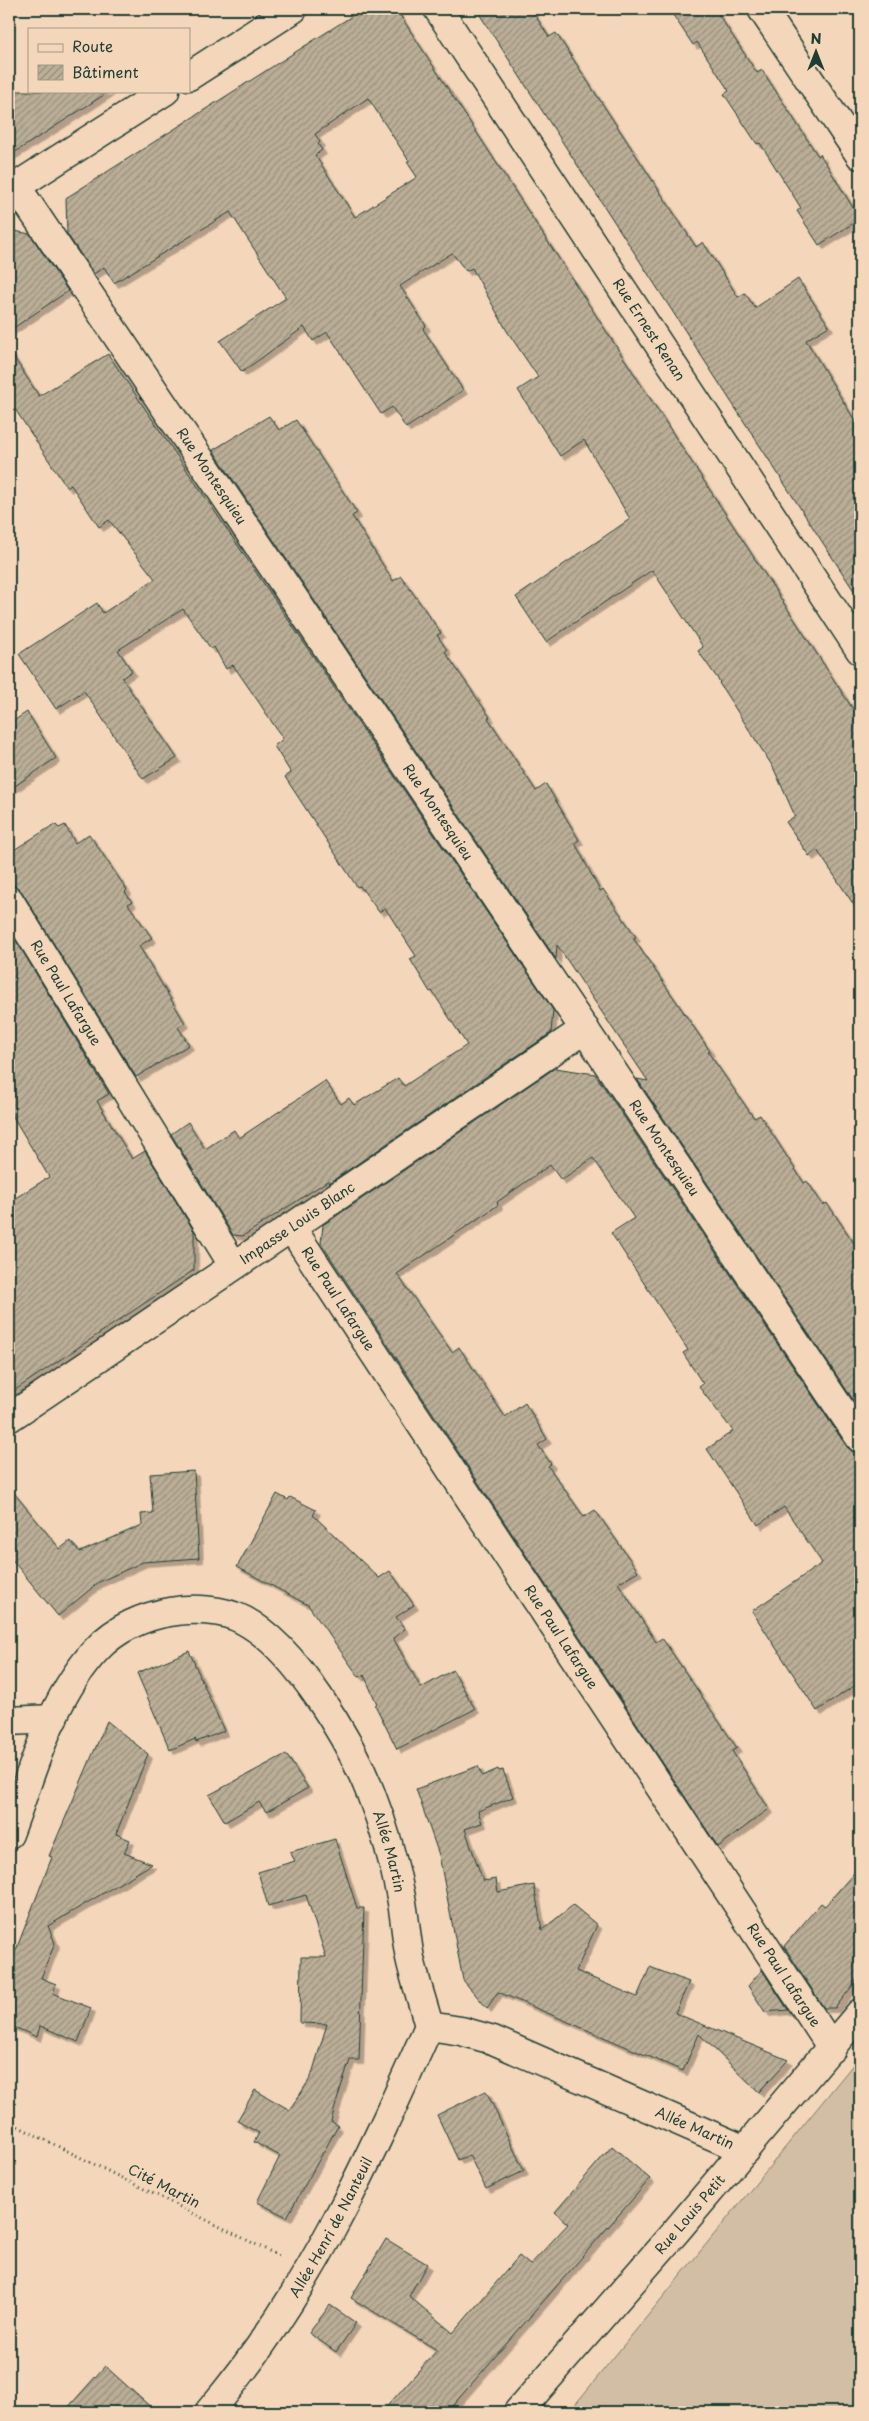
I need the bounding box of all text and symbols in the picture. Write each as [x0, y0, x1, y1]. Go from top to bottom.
legend [28, 28, 190, 92]
north arrow [792, 28, 842, 78]
text: N [810, 28, 822, 49]
text: Route [72, 34, 113, 57]
text: Bâtiment [72, 60, 139, 83]
street label: Rue Ernest Renan [608, 274, 691, 385]
street label: Rue Montesquieu [172, 423, 252, 528]
street label: Rue Montesquieu [398, 759, 479, 864]
street label: Rue Paul Lafargue [26, 936, 107, 1050]
street label: Rue Montesquieu [625, 1095, 705, 1200]
street label: Impasse Louis Blanc [235, 1176, 359, 1269]
street label: Rue Paul Lafargue [297, 1242, 381, 1355]
street label: Rue Paul Lafargue [520, 1580, 604, 1693]
street label: Allée Martin [368, 1808, 411, 1894]
street label: Rue Paul Lafargue [742, 1919, 827, 2031]
street label: Allée Martin [652, 2101, 738, 2154]
street label: Allée Henri de Nanteuil [284, 2153, 377, 2301]
street label: Cité Martin [124, 2158, 204, 2213]
street label: Rue Louis Petit [650, 2169, 730, 2259]

